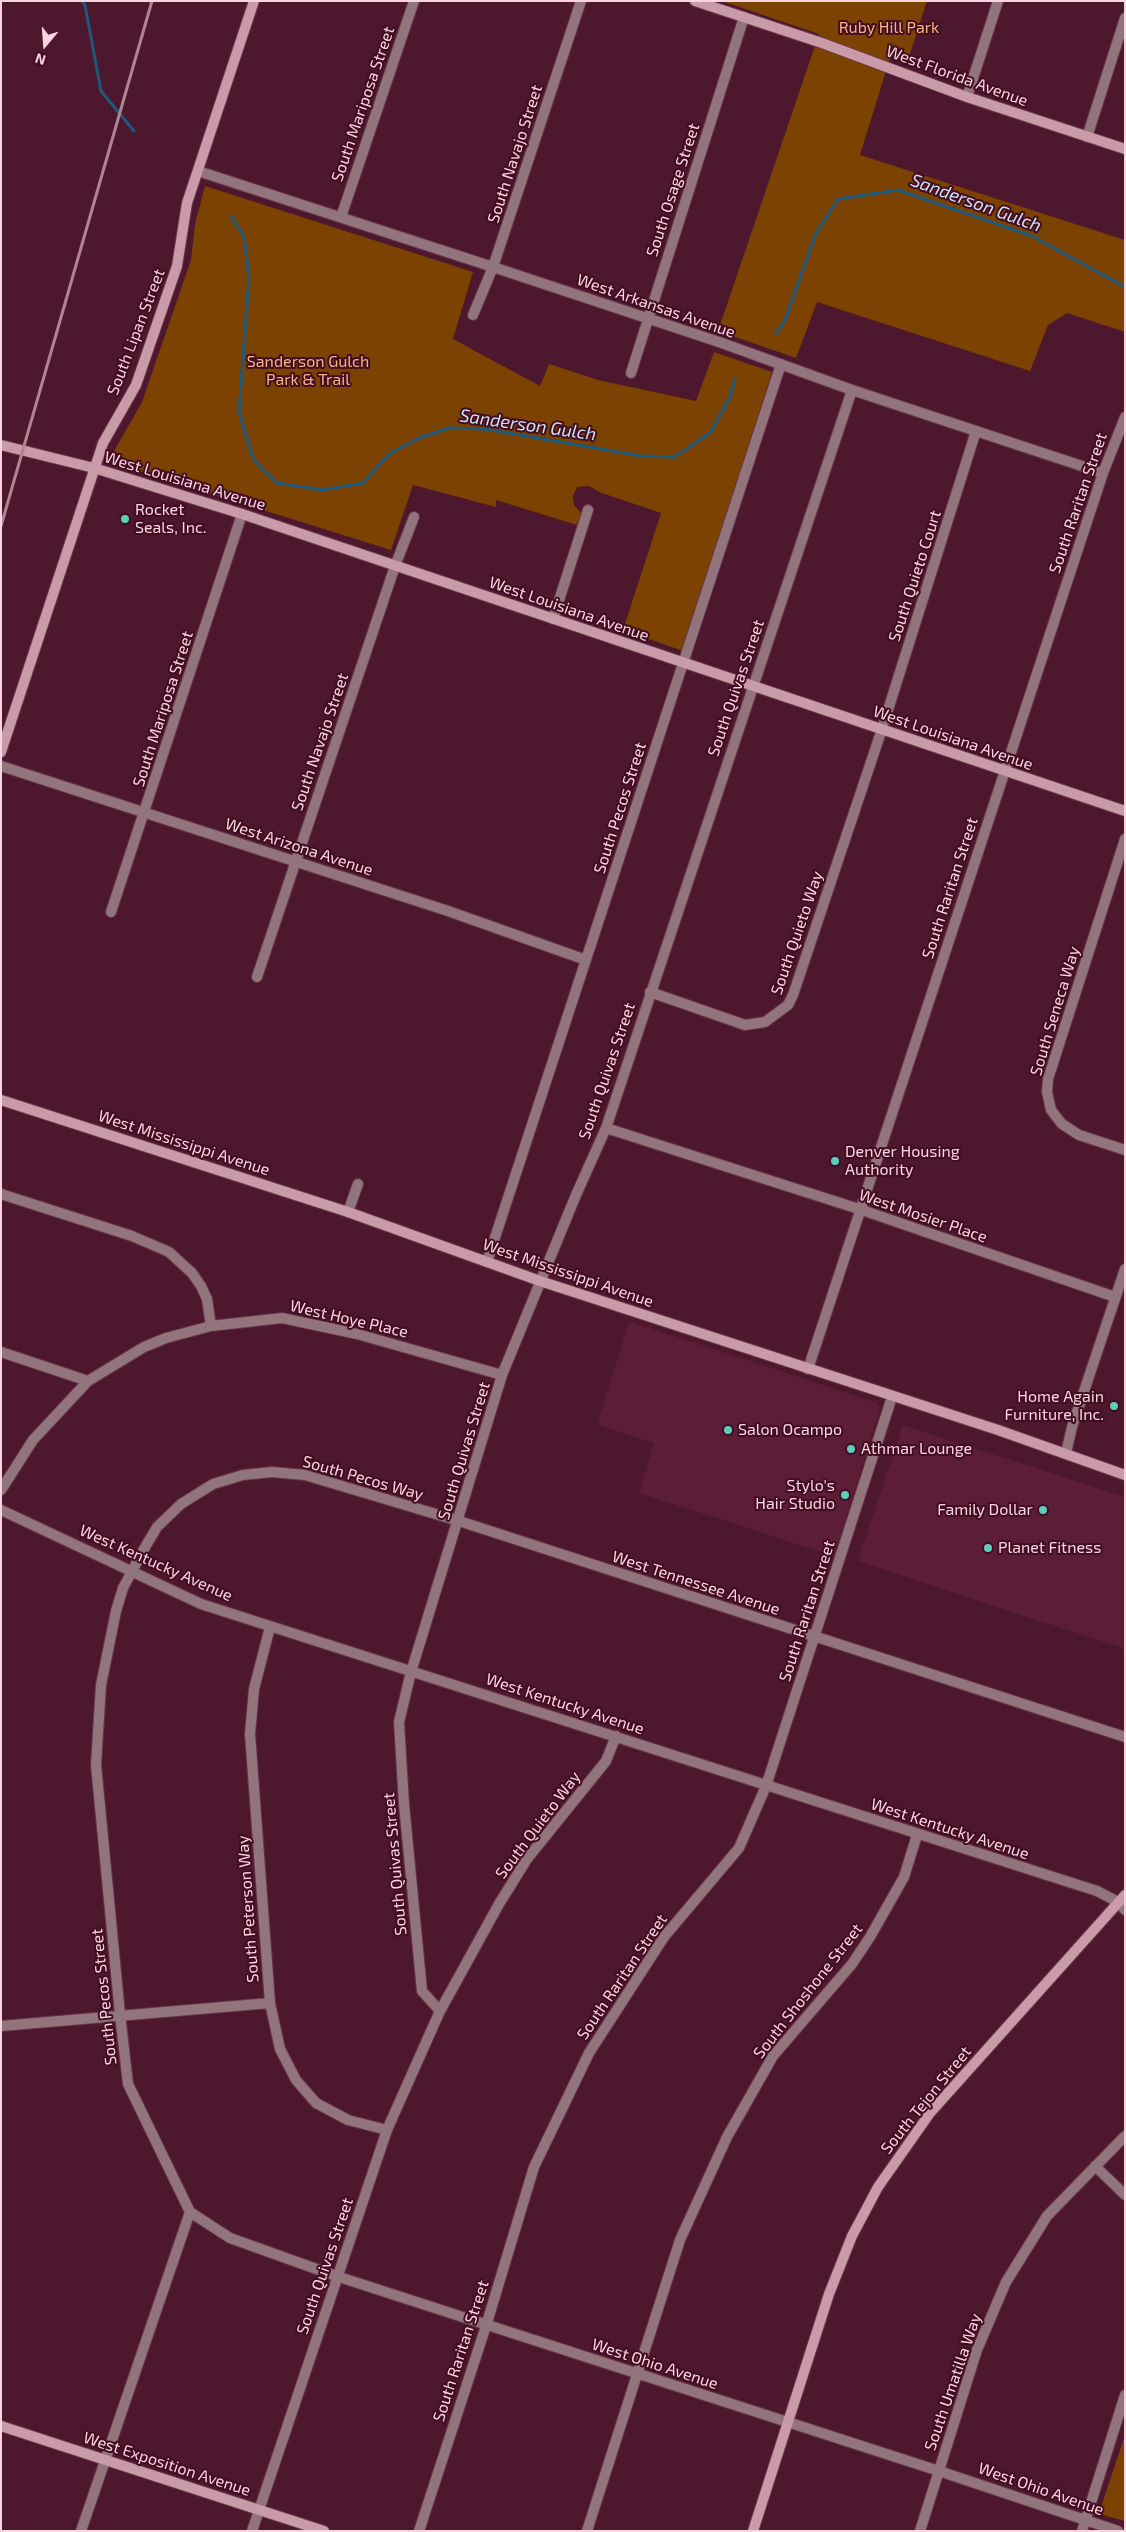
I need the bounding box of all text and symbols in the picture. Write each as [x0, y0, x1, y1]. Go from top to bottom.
park label: Ruby Hill Park [839, 18, 939, 38]
north arrow [20, 20, 70, 70]
street label: South Mariposa Street [327, 24, 399, 184]
street label: West Florida Avenue [884, 41, 1030, 111]
text: N [33, 50, 48, 69]
street label: South Navajo Street [484, 82, 546, 226]
street label: South Osage Street [642, 121, 704, 259]
water label: Sanderson Gulch [908, 169, 1044, 237]
street label: South Lipan Street [103, 266, 169, 398]
street label: West Arkansas Avenue [574, 270, 738, 342]
park label: Sanderson Gulch Park & Trail [247, 352, 369, 390]
water label: Sanderson Gulch [458, 405, 598, 445]
street label: South Raritan Street [1045, 430, 1111, 576]
street label: West Louisiana Avenue [102, 447, 268, 515]
place label: Rocket Seals, Inc. [135, 500, 206, 538]
street label: South Quieto Court [885, 508, 945, 644]
marker: Rocket Seals, Inc. [119, 513, 131, 525]
street label: West Louisiana Avenue [487, 573, 651, 645]
street label: South Quivas Street [704, 617, 768, 759]
street label: South Mariposa Street [129, 629, 197, 789]
street label: South Navajo Street [287, 671, 353, 813]
street label: West Louisiana Avenue [871, 702, 1035, 774]
street label: South Pecos Street [590, 740, 650, 876]
street label: West Arizona Avenue [223, 814, 375, 880]
street label: South Raritan Street [918, 815, 982, 961]
street label: South Quieto Way [767, 869, 827, 997]
street label: South Seneca Way [1026, 944, 1084, 1078]
street label: South Quivas Street [575, 1000, 639, 1142]
street label: West Mississippi Avenue [96, 1106, 272, 1180]
place label: Denver Housing Authority [845, 1142, 960, 1180]
marker: Denver Housing Authority [829, 1155, 841, 1167]
street label: West Mosier Place [856, 1185, 990, 1247]
street label: West Mississippi Avenue [480, 1235, 656, 1311]
street label: West Hoye Place [288, 1296, 410, 1342]
street label: South Quivas Street [434, 1380, 494, 1522]
place label: Home Again Furniture, Inc. [1005, 1387, 1104, 1425]
marker: Home Again Furniture, Inc. [1108, 1400, 1120, 1412]
place label: Salon Ocampo [738, 1420, 842, 1440]
marker: Salon Ocampo [722, 1424, 734, 1436]
place label: Athmar Lounge [861, 1439, 972, 1459]
marker: Athmar Lounge [845, 1443, 857, 1455]
street label: South Pecos Way [300, 1452, 426, 1504]
place label: Stylo's Hair Studio [755, 1476, 835, 1514]
marker: Stylo's Hair Studio [839, 1489, 851, 1501]
place label: Family Dollar [937, 1500, 1033, 1520]
marker: Family Dollar [1037, 1504, 1049, 1516]
street label: West Kentucky Avenue [77, 1521, 235, 1605]
street label: South Raritan Street [775, 1538, 839, 1684]
place label: Planet Fitness [998, 1538, 1101, 1558]
marker: Planet Fitness [982, 1542, 994, 1554]
street label: West Tennessee Avenue [610, 1547, 782, 1619]
street label: West Kentucky Avenue [483, 1669, 647, 1739]
street label: South Quieto Way [491, 1768, 585, 1882]
street label: South Quivas Street [379, 1792, 411, 1936]
street label: West Kentucky Avenue [868, 1794, 1032, 1864]
street label: South Peterson Way [233, 1835, 263, 1983]
street label: South Raritan Street [573, 1911, 671, 2043]
street label: South Shoshone Street [749, 1920, 867, 2062]
street label: South Pecos Street [87, 1928, 121, 2066]
street label: South Tejon Street [877, 2042, 975, 2158]
street label: South Quivas Street [293, 2195, 357, 2337]
street label: South Raritan Street [429, 2278, 493, 2424]
street label: South Umatilla Way [921, 2311, 985, 2453]
street label: West Ohio Avenue [590, 2335, 720, 2393]
street label: West Exposition Avenue [81, 2428, 253, 2500]
street label: West Ohio Avenue [976, 2459, 1106, 2519]

